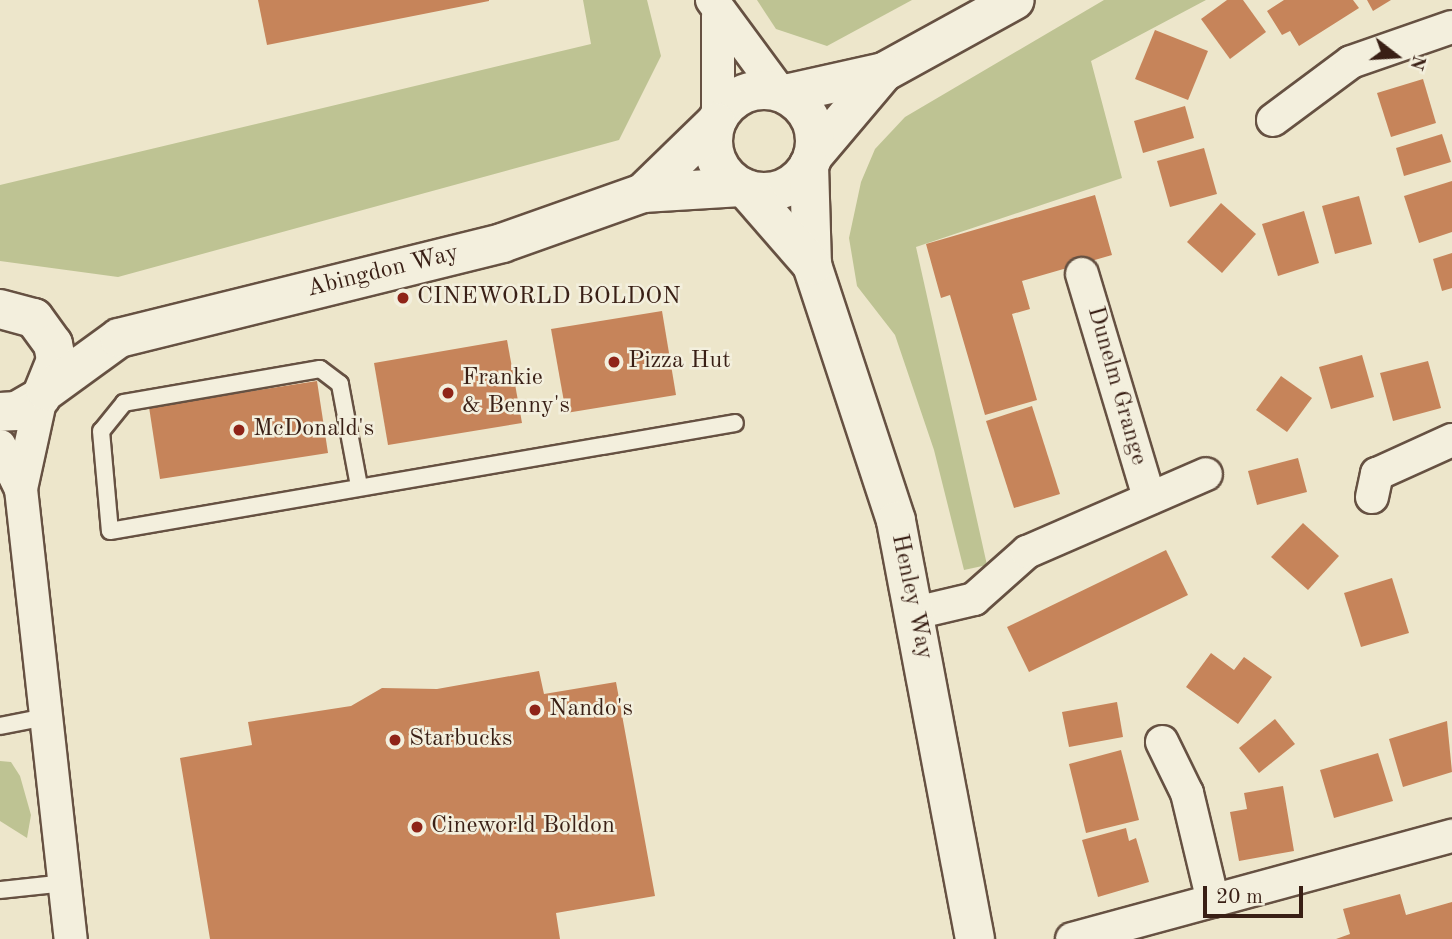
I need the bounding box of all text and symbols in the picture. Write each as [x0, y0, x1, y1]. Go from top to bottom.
north arrow [1361, 21, 1431, 91]
text: N [1405, 53, 1428, 72]
street label: Abingdon Way [304, 239, 462, 305]
place label: CINEWORLD BOLDON [417, 284, 681, 312]
marker: CINEWORLD BOLDON [395, 290, 411, 306]
street label: Dunelm Grange [1080, 303, 1152, 469]
place label: Pizza Hut [628, 348, 731, 376]
marker: Pizza Hut [606, 354, 622, 370]
place label: Frankie & Benny's [462, 365, 570, 421]
marker: Frankie & Benny's [440, 385, 456, 401]
place label: McDonald's [253, 416, 374, 444]
marker: McDonald's [231, 422, 247, 438]
street label: Henley Way [884, 532, 938, 662]
place label: Nando's [549, 696, 633, 724]
marker: Nando's [527, 702, 543, 718]
place label: Starbucks [409, 726, 512, 754]
marker: Starbucks [387, 732, 403, 748]
place label: Cineworld Boldon [431, 813, 615, 841]
marker: Cineworld Boldon [409, 819, 425, 835]
scale bar [1207, 872, 1307, 916]
text: 20 m [1216, 887, 1263, 908]

